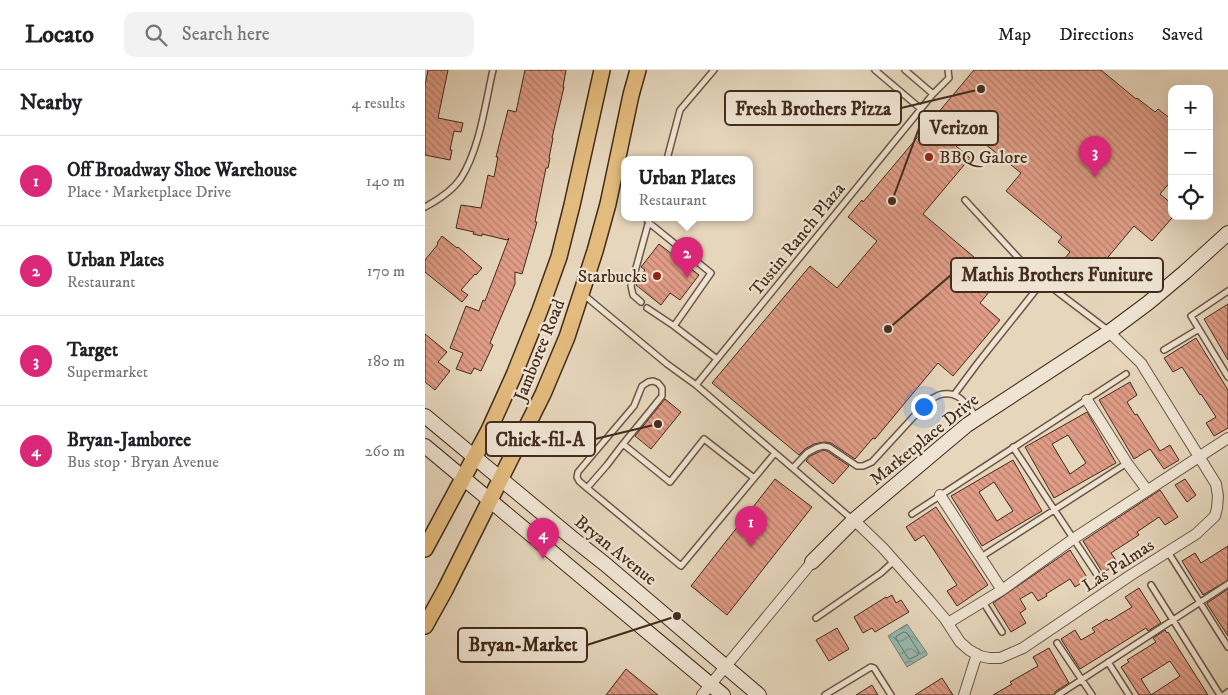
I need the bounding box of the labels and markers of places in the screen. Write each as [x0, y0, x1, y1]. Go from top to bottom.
callout: Fresh Brothers Pizza [725, 91, 901, 125]
callout: Verizon [919, 111, 998, 145]
pin: 3 [1079, 136, 1111, 177]
place label: BBQ Galore [939, 147, 1027, 169]
marker: BBQ Galore [923, 151, 935, 163]
pin: 2 [671, 237, 703, 278]
callout: Mathis Brothers Funiture [951, 258, 1163, 292]
place label: Starbucks [578, 266, 647, 288]
marker: Starbucks [651, 270, 663, 282]
callout: Chick-fil-A [486, 422, 595, 456]
pin: 1 [735, 506, 767, 547]
pin: 4 [527, 518, 559, 559]
callout: Bryan-Market [458, 628, 587, 662]

